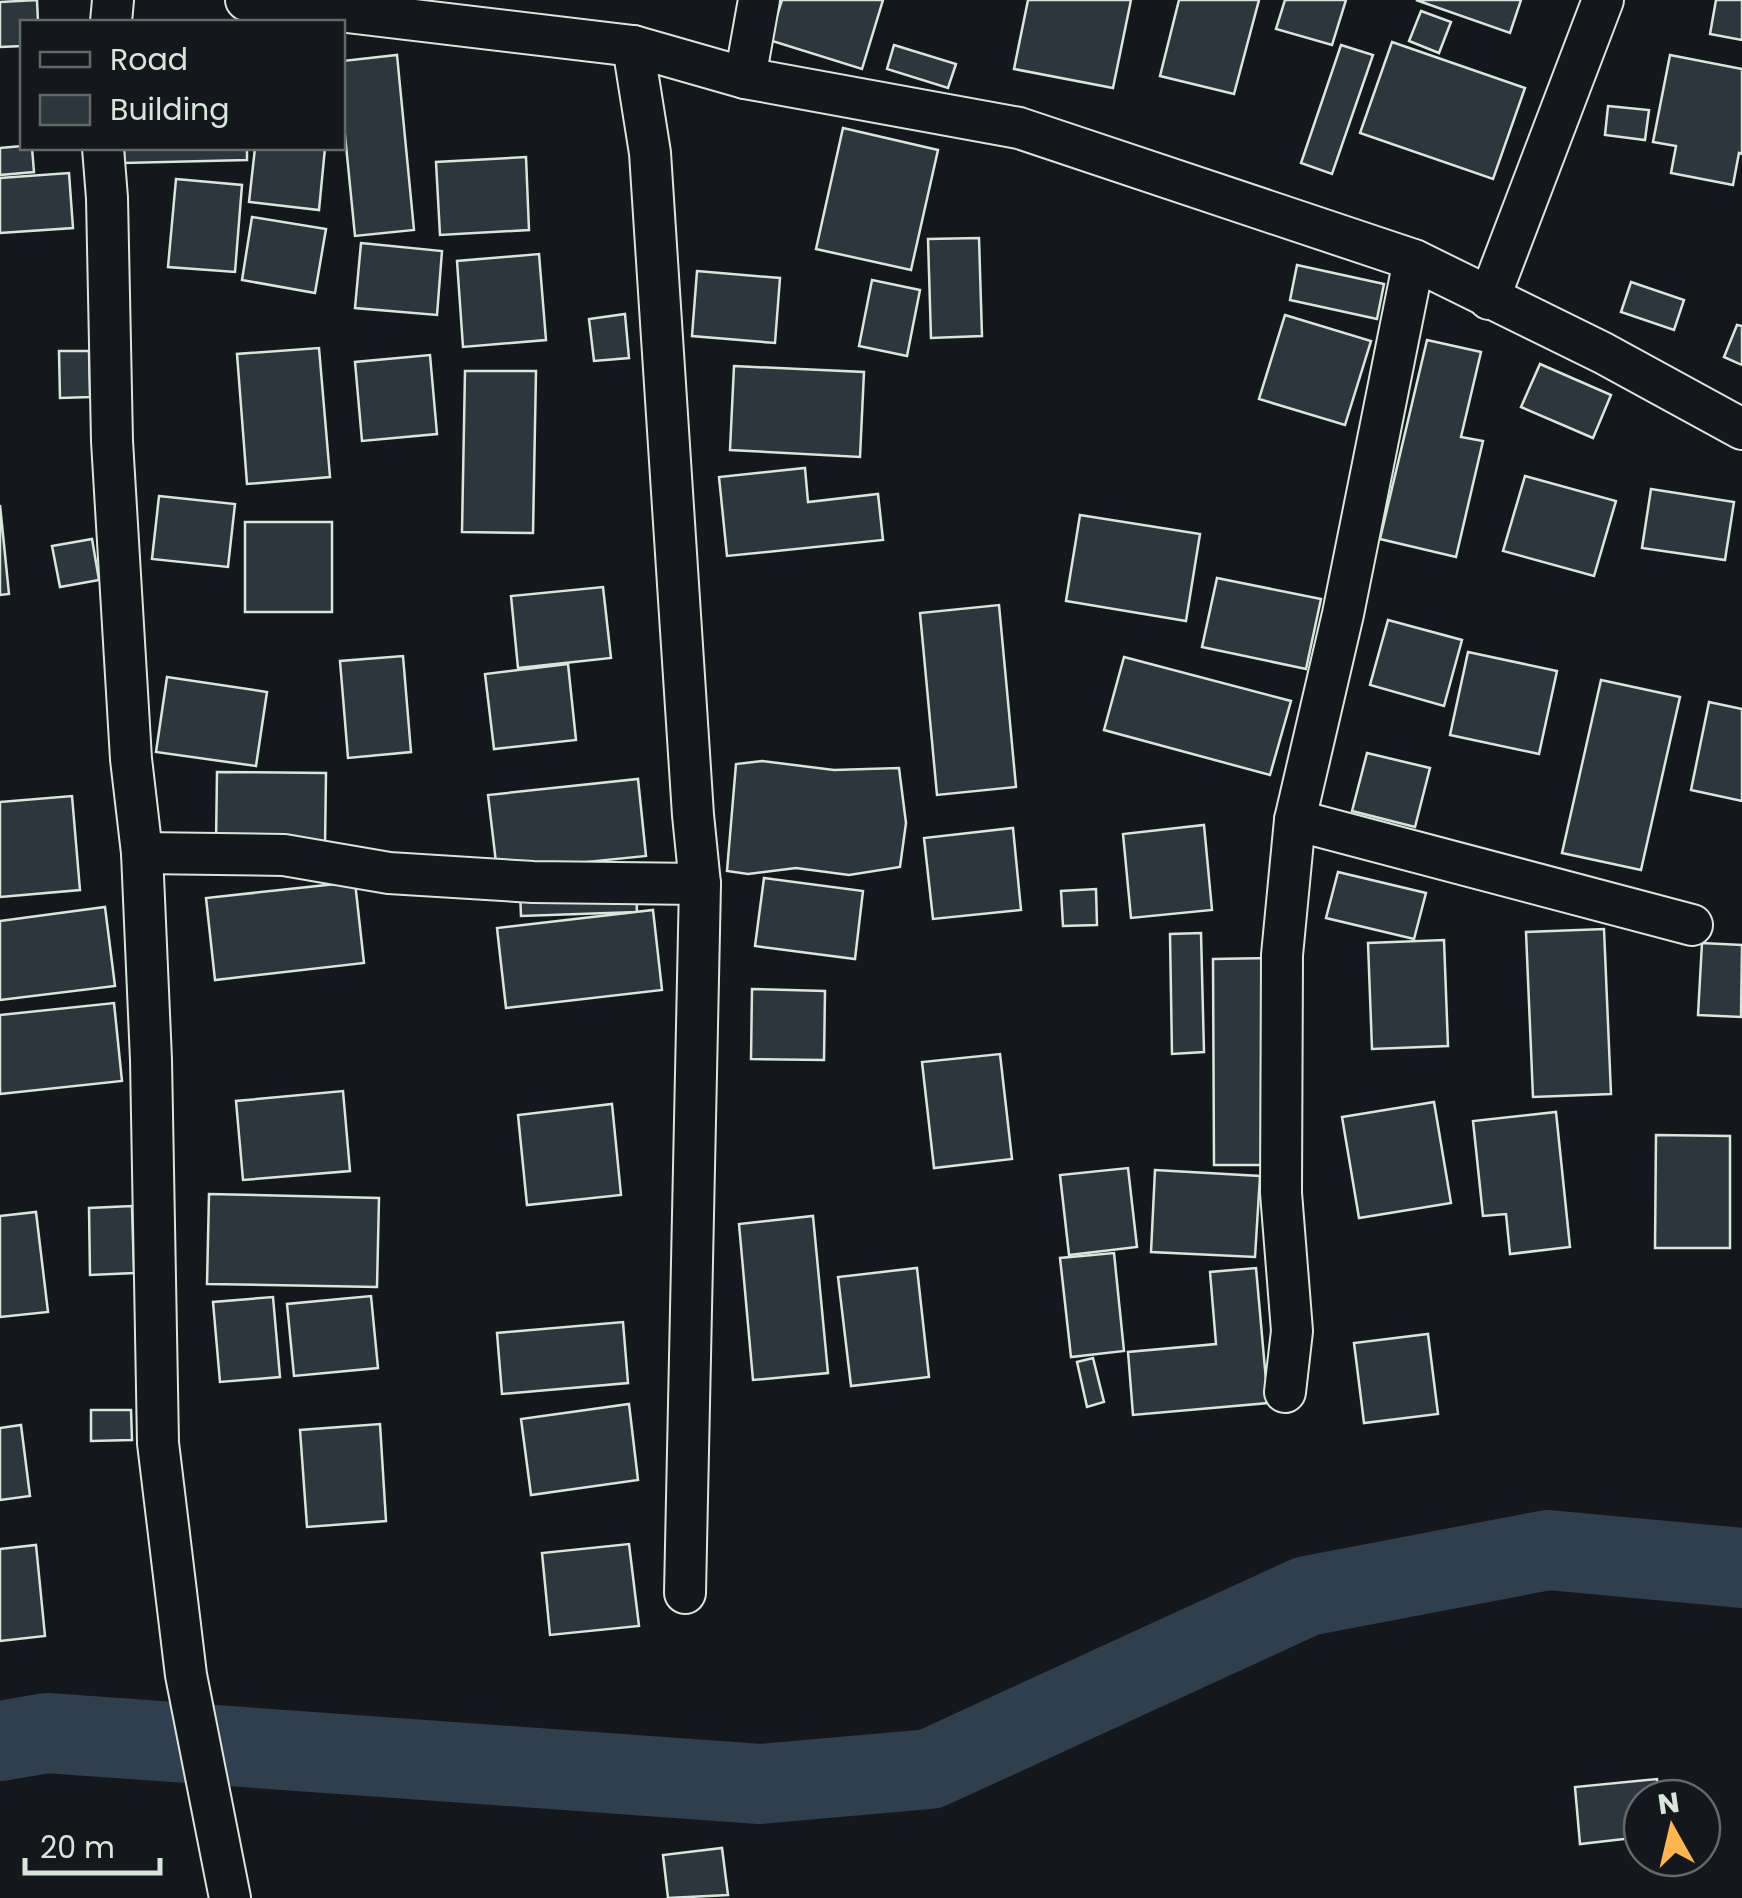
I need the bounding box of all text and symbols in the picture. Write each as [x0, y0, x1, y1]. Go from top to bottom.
legend [20, 20, 345, 150]
text: Road [110, 38, 188, 81]
text: Building [110, 88, 230, 131]
north arrow [1622, 1778, 1722, 1878]
text: N [1655, 1783, 1682, 1825]
scale bar [25, 1813, 160, 1875]
text: 20 m [40, 1826, 115, 1869]

